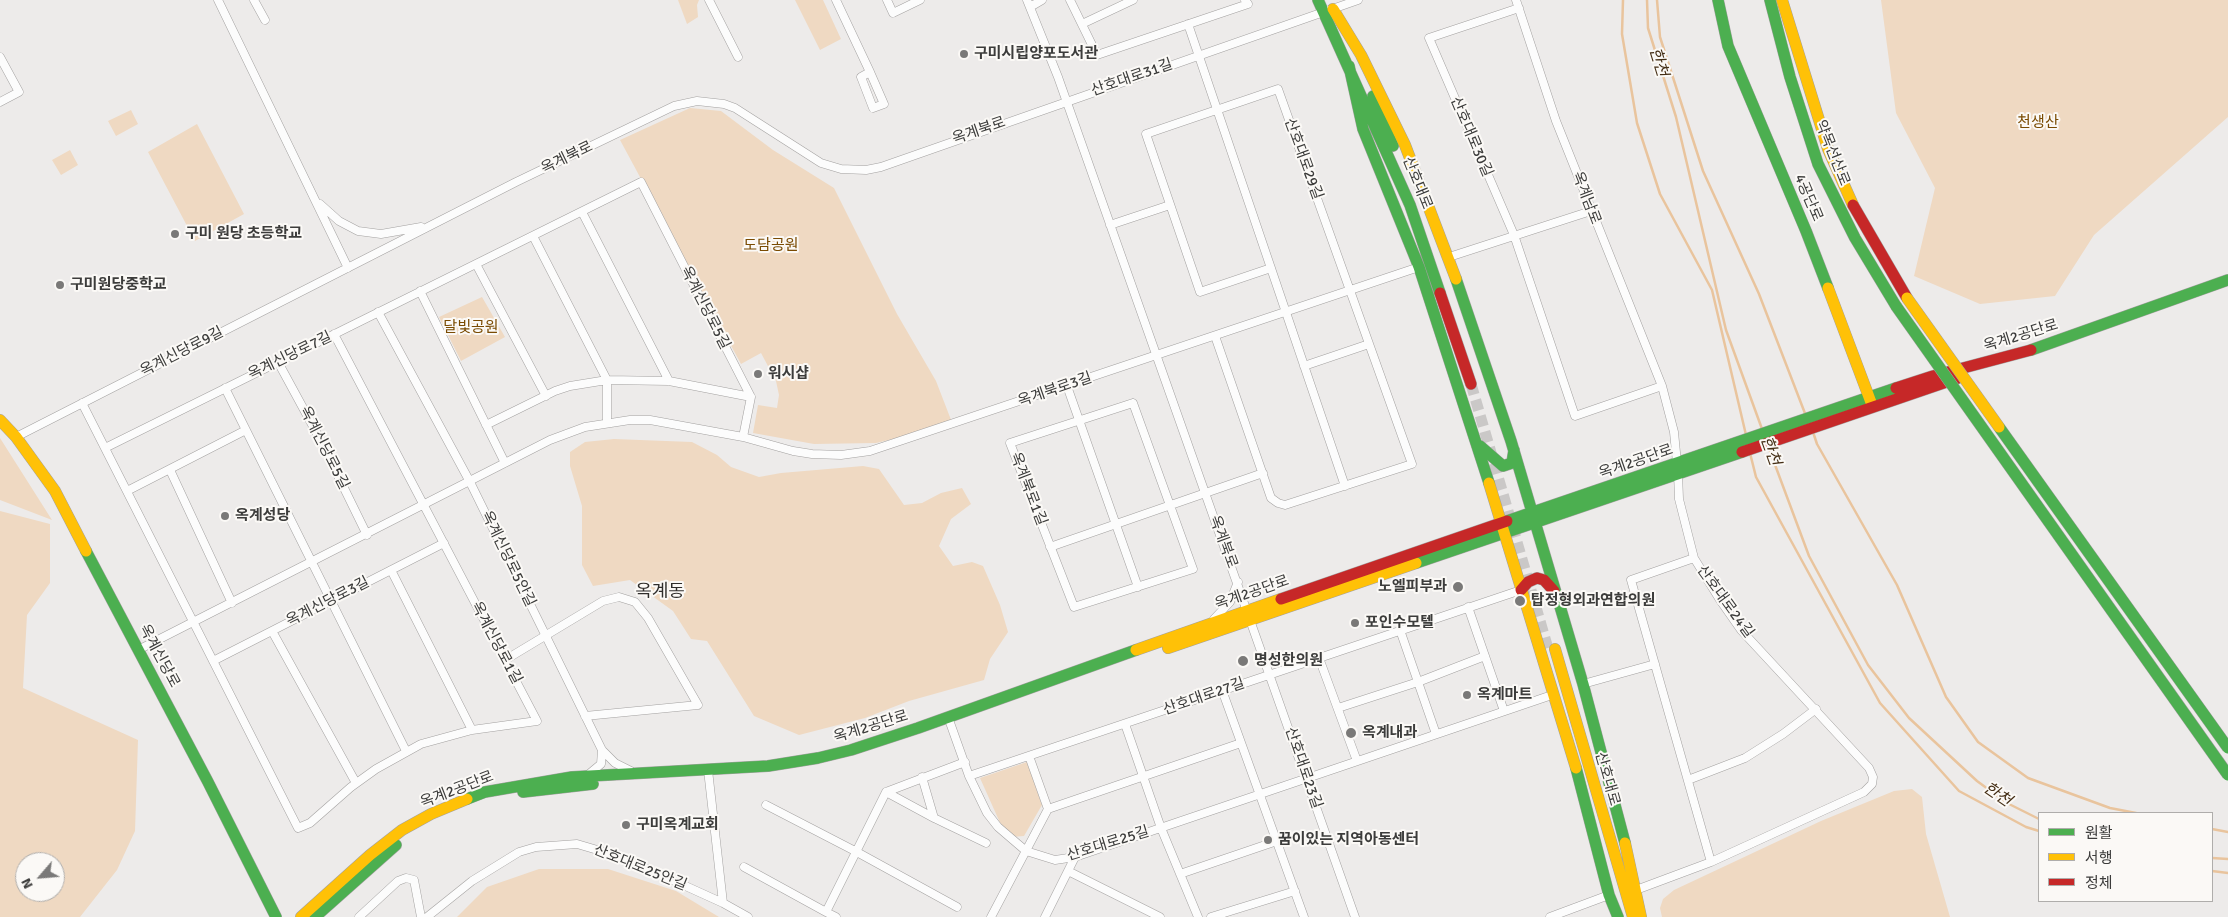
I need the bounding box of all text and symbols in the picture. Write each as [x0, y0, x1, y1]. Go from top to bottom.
place label: 구미시립양포도서관 [974, 45, 1098, 63]
water label: 한천 [1645, 45, 1671, 79]
marker: 구미시립양포도서관 [958, 48, 970, 60]
street label: 산호대로31길 [1089, 56, 1175, 100]
street label: 산호대로30길 [1446, 94, 1496, 180]
street label: 옥계북로 [950, 114, 1008, 148]
park label: 천생산 [2017, 114, 2059, 132]
street label: 산호대로29길 [1280, 116, 1326, 202]
street label: 약목선산로 [1811, 118, 1853, 188]
street label: 옥계북로 [538, 138, 596, 178]
street label: 산호대로 [1398, 154, 1436, 212]
street label: 옥계남로 [1568, 169, 1604, 227]
street label: 4공단로 [1790, 172, 1826, 224]
place label: 구미 원당 초등학교 [185, 225, 302, 243]
marker: 구미 원당 초등학교 [169, 228, 181, 240]
park label: 도담공원 [743, 237, 799, 255]
street label: 옥계신당로5길 [676, 263, 734, 353]
place label: 구미원당중학교 [70, 276, 167, 294]
marker: 구미원당중학교 [54, 279, 66, 291]
street label: 옥계2공단로 [1982, 316, 2060, 356]
park label: 달빛공원 [443, 319, 499, 337]
street label: 옥계신당로9길 [137, 323, 227, 381]
street label: 옥계신당로7길 [245, 328, 335, 384]
place label: 워시샵 [768, 365, 809, 383]
marker: 워시샵 [752, 368, 764, 380]
street label: 옥계북로3길 [1016, 369, 1094, 411]
street label: 옥계신당로5길 [295, 403, 353, 493]
water label: 한천 [1756, 434, 1784, 468]
street label: 옥계2공단로 [1597, 441, 1675, 483]
street label: 옥계북로1길 [1006, 450, 1050, 528]
place label: 옥계성당 [235, 507, 290, 525]
street label: 옥계신당로5안길 [477, 508, 539, 610]
marker: 옥계성당 [219, 510, 231, 522]
street label: 옥계북로 [1205, 513, 1241, 571]
street label: 산호대로24길 [1693, 562, 1757, 642]
street label: 옥계2공단로 [1213, 572, 1291, 614]
street label: 옥계신당로3길 [283, 573, 373, 631]
place label: 노엘피부과 [1378, 578, 1447, 596]
marker: 노엘피부과 [1451, 580, 1465, 594]
district label: 옥계동 [635, 581, 685, 603]
place label: 탑정형외과연합의원 [1531, 592, 1655, 610]
marker: 탑정형외과연합의원 [1513, 594, 1527, 608]
street label: 옥계신당로1길 [467, 599, 525, 687]
place label: 포인수모텔 [1365, 614, 1434, 632]
marker: 포인수모텔 [1349, 617, 1361, 629]
street label: 옥계신당로 [135, 621, 183, 691]
place label: 명성한의원 [1254, 652, 1323, 670]
marker: 명성한의원 [1236, 654, 1250, 668]
street label: 산호대로27길 [1161, 675, 1247, 719]
place label: 옥계마트 [1477, 686, 1532, 704]
marker: 옥계마트 [1461, 689, 1473, 701]
street label: 옥계2공단로 [832, 707, 910, 747]
place label: 옥계내과 [1362, 724, 1417, 742]
street label: 산호대로23길 [1281, 725, 1325, 811]
marker: 옥계내과 [1344, 726, 1358, 740]
street label: 산호대로 [1591, 750, 1623, 808]
street label: 옥계2공단로 [418, 768, 496, 812]
water label: 한천 [1979, 779, 2015, 811]
legend [2038, 812, 2213, 902]
place label: 구미옥계교회 [636, 816, 719, 834]
marker: 구미옥계교회 [620, 819, 632, 831]
street label: 산호대로25길 [1065, 823, 1151, 865]
text: 원활 [2085, 824, 2113, 842]
place label: 꿈이있는 지역아동센터 [1278, 831, 1419, 849]
marker: 꿈이있는 지역아동센터 [1262, 834, 1274, 846]
street label: 산호대로25안길 [591, 841, 689, 895]
text: 서행 [2085, 849, 2113, 867]
north arrow [15, 852, 65, 902]
text: 정체 [2085, 874, 2113, 892]
text: N [17, 875, 37, 892]

